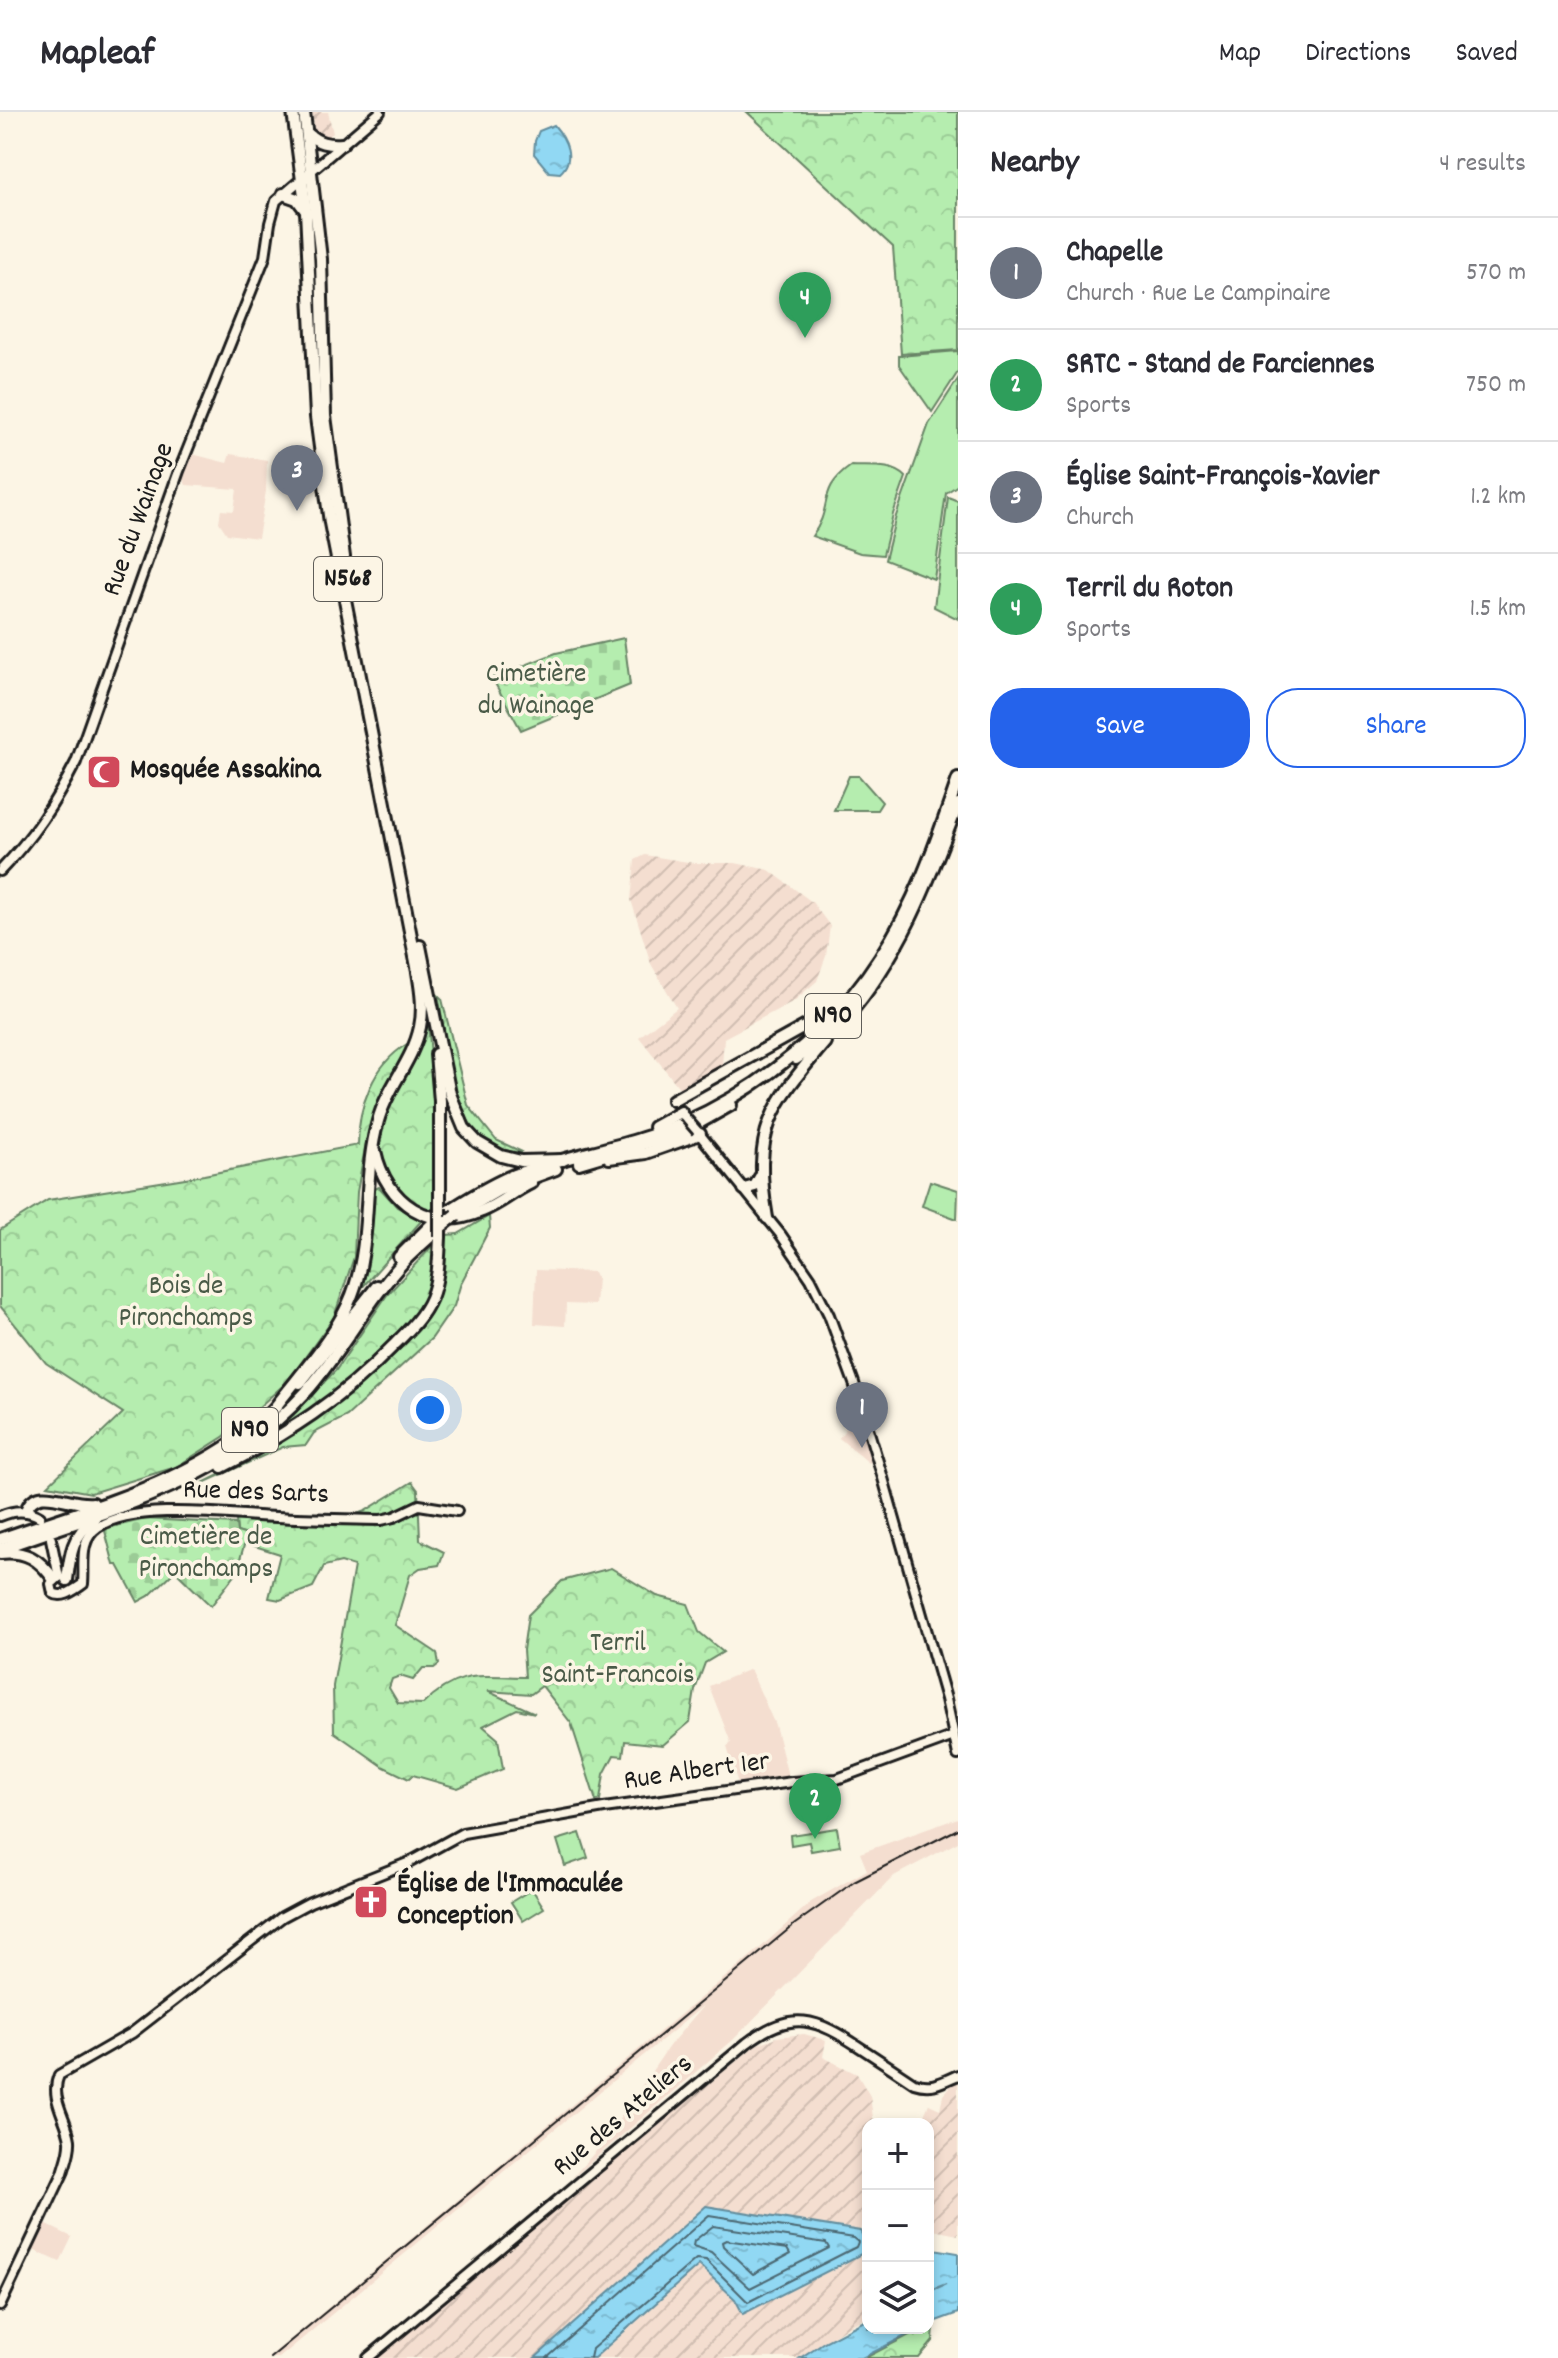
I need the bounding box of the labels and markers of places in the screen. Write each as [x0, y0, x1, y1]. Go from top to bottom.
pin: 4 [779, 272, 831, 338]
pin: 3 [271, 445, 323, 511]
place label: Mosquée Assakina [130, 752, 322, 792]
mosque icon: Mosquée Assakina [85, 753, 123, 791]
pin: 1 [836, 1382, 888, 1448]
pin: 2 [789, 1773, 841, 1839]
place label: Église de l'Immaculée Conception [397, 1866, 623, 1938]
church icon: Église de l'Immaculée Conception [352, 1883, 390, 1921]

